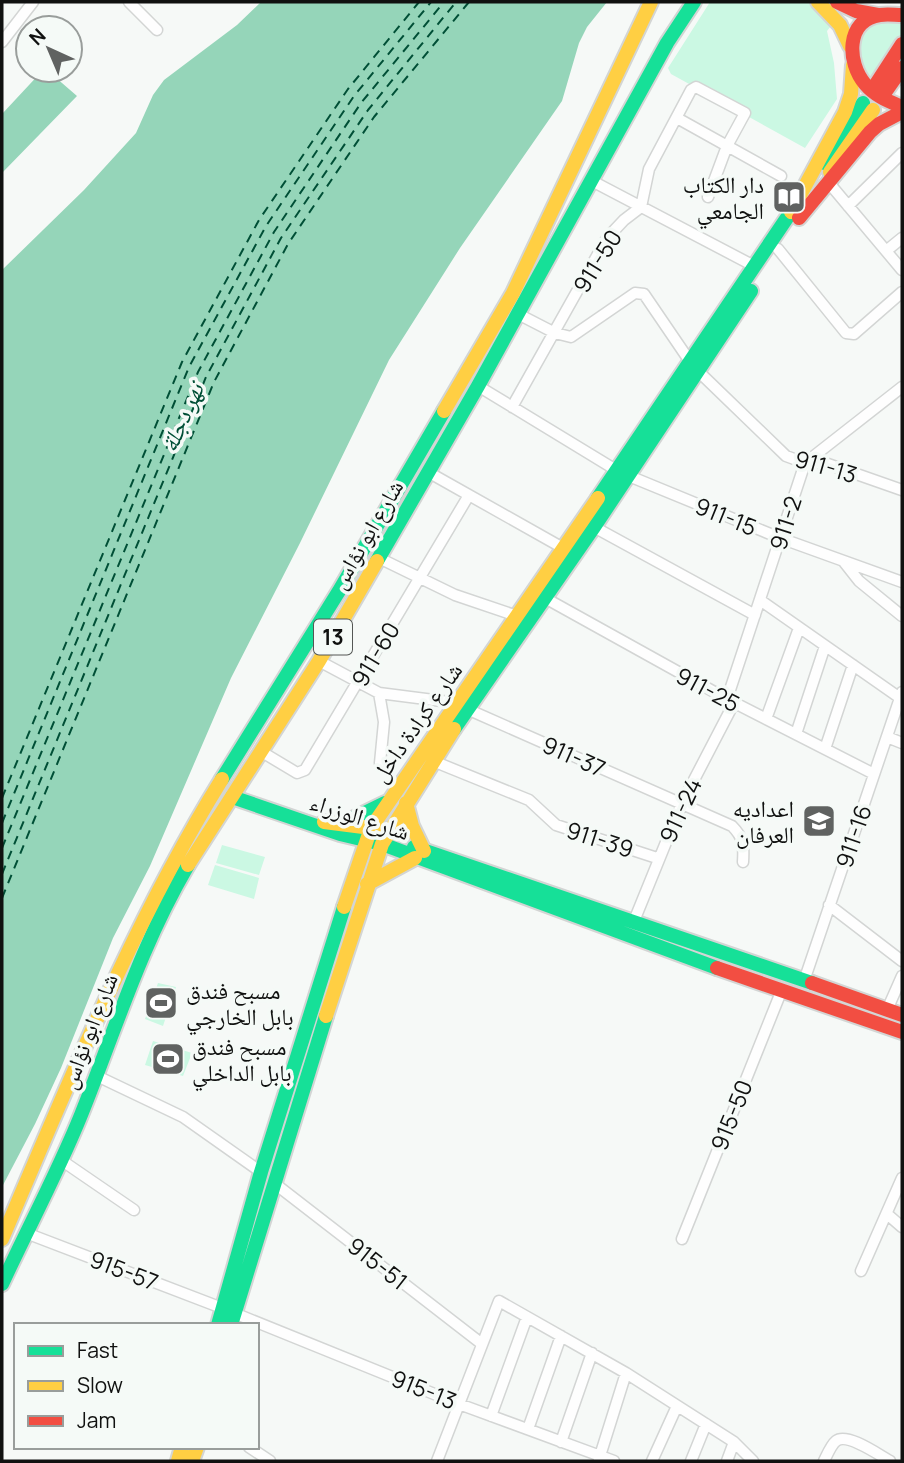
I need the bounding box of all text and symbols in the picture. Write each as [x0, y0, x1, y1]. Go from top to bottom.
north arrow [14, 14, 84, 84]
text: N [23, 23, 51, 51]
place label: دار الكتاب الجامعي [683, 168, 764, 230]
library icon: دار الكتاب الجامعي [770, 178, 808, 216]
street label: 911-50 [565, 223, 629, 299]
water label: نهر دجلة [151, 374, 212, 457]
street label: 911-13 [791, 442, 861, 490]
street label: شارع ابو نؤاس [322, 473, 410, 595]
street label: 911-15 [690, 489, 762, 543]
street label: 911-2 [761, 492, 809, 554]
street label: 911-60 [343, 616, 407, 692]
road number: 13 [314, 620, 352, 654]
street label: شارع كرادة داخل [363, 656, 469, 788]
street label: 911-25 [670, 659, 746, 719]
street label: 911-37 [537, 728, 611, 784]
street label: 911-24 [651, 772, 709, 848]
street label: شارع الوزراء [306, 785, 414, 847]
place label: اعداديه العرفان [733, 792, 794, 850]
street label: 911-16 [827, 800, 879, 872]
school or university icon: اعداديه العرفان [800, 802, 838, 840]
street label: 911-39 [562, 813, 638, 865]
street label: شارع ابو نؤاس [51, 969, 125, 1093]
place label: مسبح فندق بابل الخارجي [186, 974, 293, 1036]
sports icon: مسبح فندق بابل الخارجي [142, 984, 180, 1022]
place label: مسبح فندق بابل الداخلي [192, 1030, 291, 1092]
sports icon: مسبح فندق بابل الداخلي [149, 1040, 187, 1078]
street label: 915-50 [702, 1075, 760, 1155]
street label: 915-51 [341, 1229, 415, 1297]
street label: 915-57 [85, 1242, 163, 1298]
legend [14, 1323, 259, 1449]
text: Fast [77, 1336, 118, 1364]
street label: 915-13 [387, 1361, 461, 1417]
text: Slow [77, 1371, 123, 1399]
text: Jam [77, 1406, 116, 1434]

